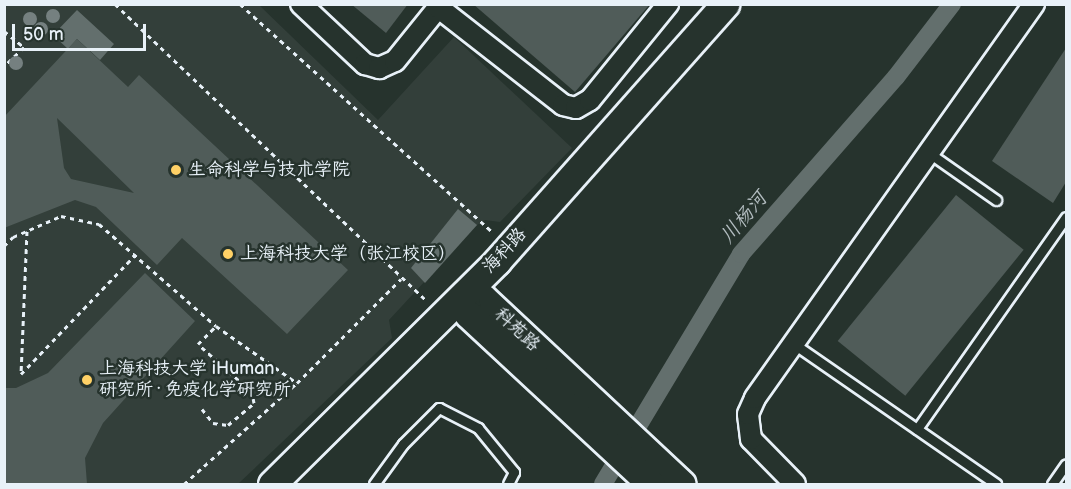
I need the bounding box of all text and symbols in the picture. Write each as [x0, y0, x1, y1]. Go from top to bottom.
scale bar [15, 12, 148, 50]
text: 50 m [23, 24, 64, 45]
place label: 生命科学与技术学院 [188, 159, 350, 181]
marker: 生命科学与技术学院 [169, 163, 183, 177]
water label: 川杨河 [716, 187, 772, 249]
street label: 海科路 [479, 224, 531, 278]
place label: 上海科技大学（张江校区） [240, 243, 456, 265]
marker: 上海科技大学（张江校区） [221, 247, 235, 261]
street label: 科苑路 [490, 304, 544, 356]
place label: 上海科技大学 iHuman 研究所 · 免疫化学研究所 [99, 359, 291, 401]
marker: 上海科技大学 iHuman 研究所 · 免疫化学研究所 [80, 373, 94, 387]

